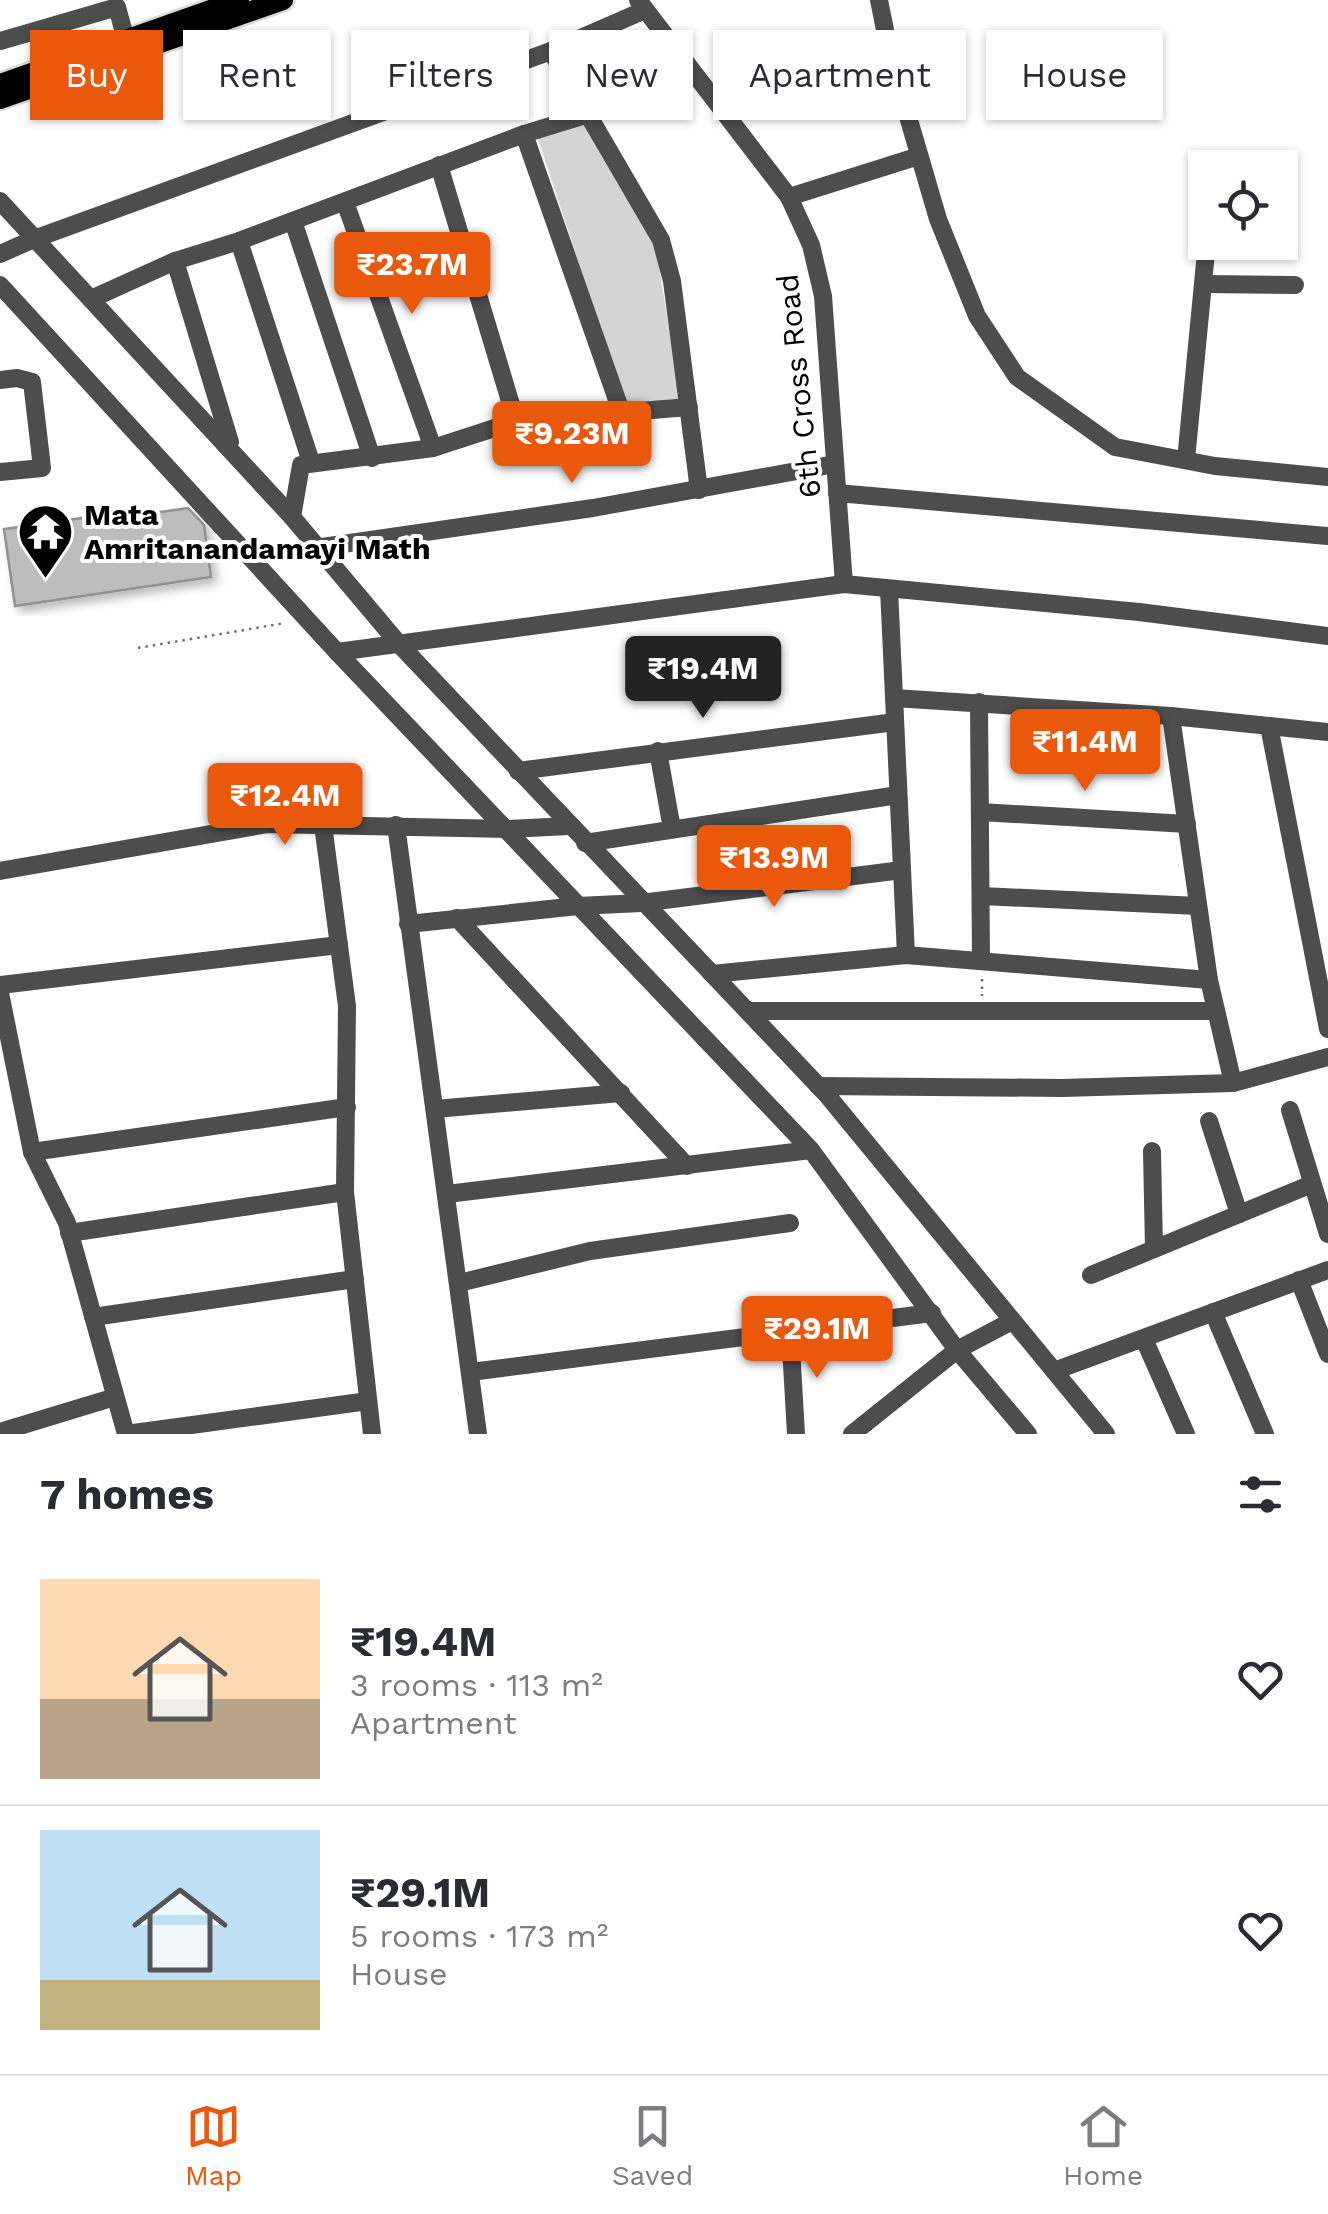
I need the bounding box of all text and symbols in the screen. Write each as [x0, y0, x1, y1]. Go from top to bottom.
chip: Buy [30, 30, 163, 120]
chip: Rent [183, 30, 331, 120]
chip: Filters [351, 30, 529, 120]
chip: New [549, 30, 693, 120]
chip: Apartment [713, 30, 966, 120]
chip: House [986, 30, 1163, 120]
map controls [1188, 150, 1298, 260]
button: locate [1188, 150, 1298, 260]
pin: ₹23.7M [331, 232, 493, 317]
text: ₹23.7M [356, 245, 468, 283]
street label: 6th Cross Road [769, 272, 828, 500]
pin: ₹9.23M [491, 401, 653, 486]
text: ₹9.23M [514, 414, 630, 452]
place label: Mata Amritanandamayi Math [84, 497, 431, 566]
temple icon: Mata Amritanandamayi Math [15, 502, 75, 581]
pin: ₹19.4M [622, 636, 784, 721]
text: ₹19.4M [647, 649, 759, 687]
pin: ₹11.4M [1004, 709, 1166, 794]
text: ₹11.4M [1032, 722, 1138, 760]
pin: ₹12.4M [204, 763, 366, 848]
text: ₹12.4M [229, 776, 341, 814]
pin: ₹13.9M [693, 825, 855, 910]
text: ₹13.9M [719, 838, 829, 876]
pin: ₹29.1M [736, 1296, 898, 1381]
text: ₹29.1M [764, 1309, 870, 1347]
icon: filters [1233, 1467, 1288, 1522]
text: 7 homes [40, 1470, 214, 1519]
text: ₹19.4M [350, 1617, 496, 1666]
icon: home [120, 1619, 240, 1739]
icon: heart [1233, 1652, 1288, 1707]
text: 3 rooms · 113 m² [350, 1666, 603, 1704]
text: Apartment [350, 1704, 517, 1742]
text: ₹29.1M [350, 1868, 490, 1917]
icon: home [120, 1870, 240, 1990]
icon: heart [1233, 1903, 1288, 1958]
text: 5 rooms · 173 m² [350, 1917, 608, 1955]
text: House [350, 1955, 448, 1993]
tab: Map [185, 2099, 242, 2192]
tab: Saved [612, 2099, 693, 2192]
tab: Home [1063, 2099, 1143, 2192]

